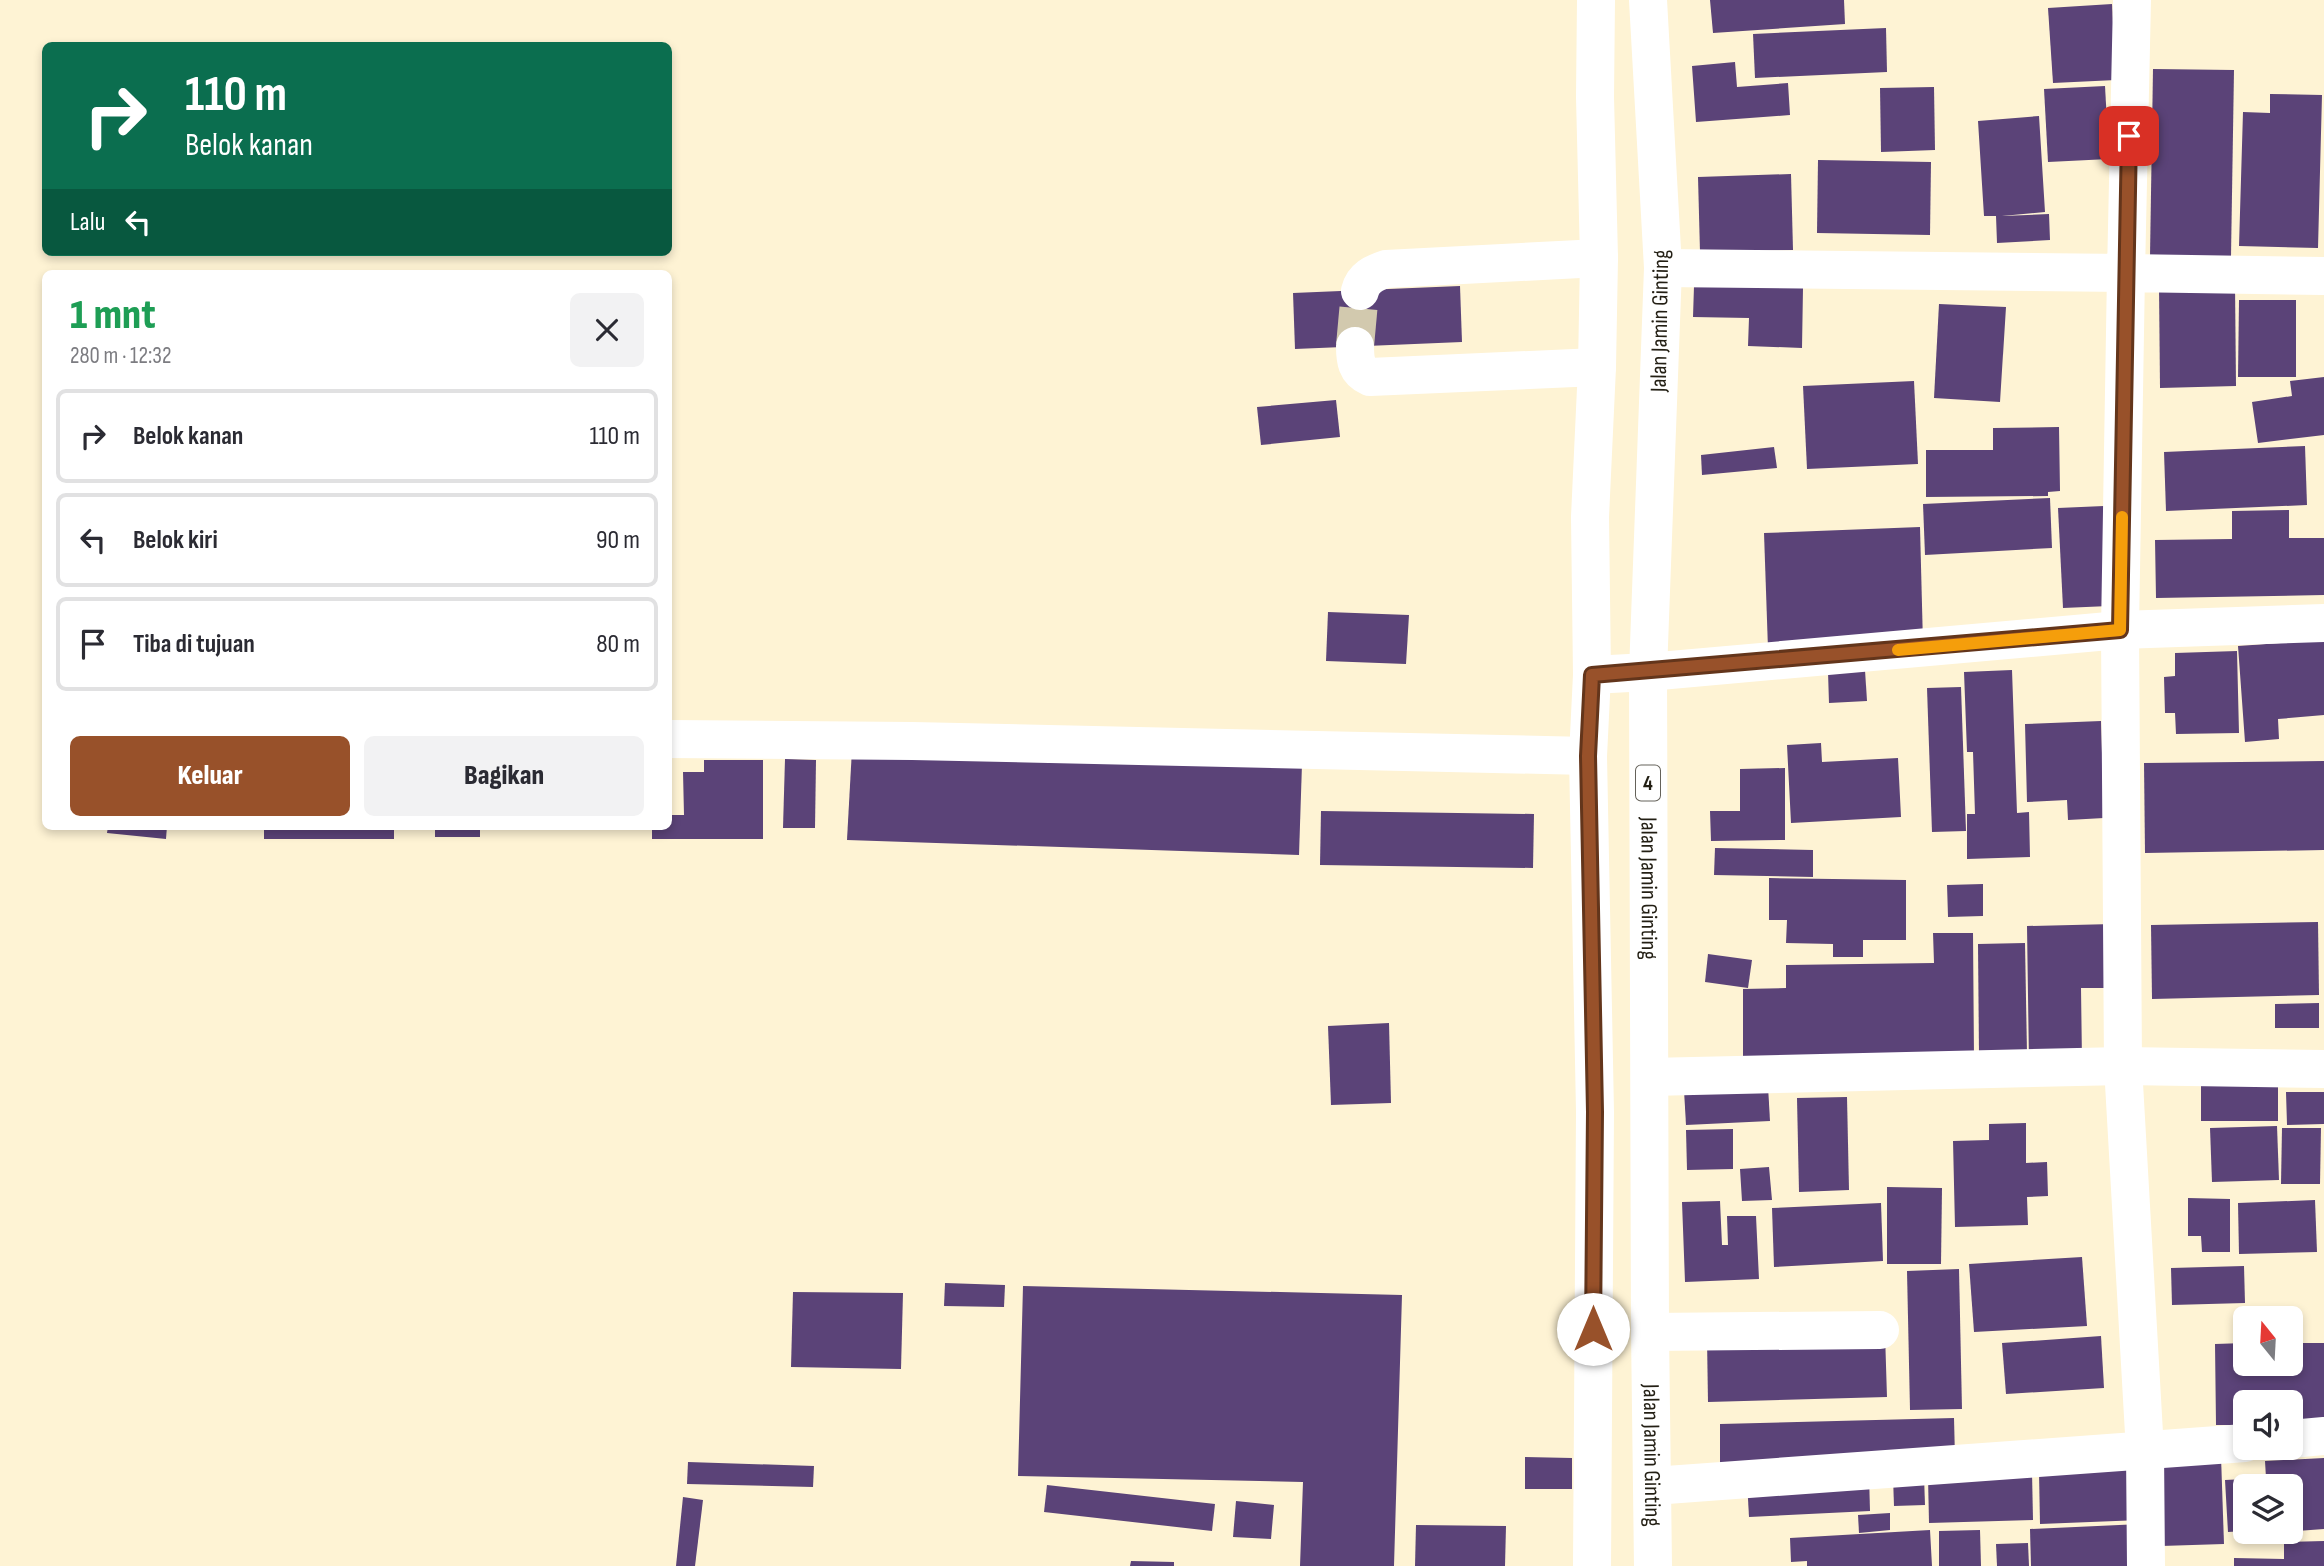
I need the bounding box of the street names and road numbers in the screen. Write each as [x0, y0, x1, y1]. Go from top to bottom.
street label: Jalan Jamin Ginting [1645, 250, 1675, 393]
road number: 4 [1636, 766, 1660, 800]
street label: Jalan Jamin Ginting [1634, 816, 1663, 960]
street label: Jalan Jamin Ginting [1637, 1383, 1666, 1527]

